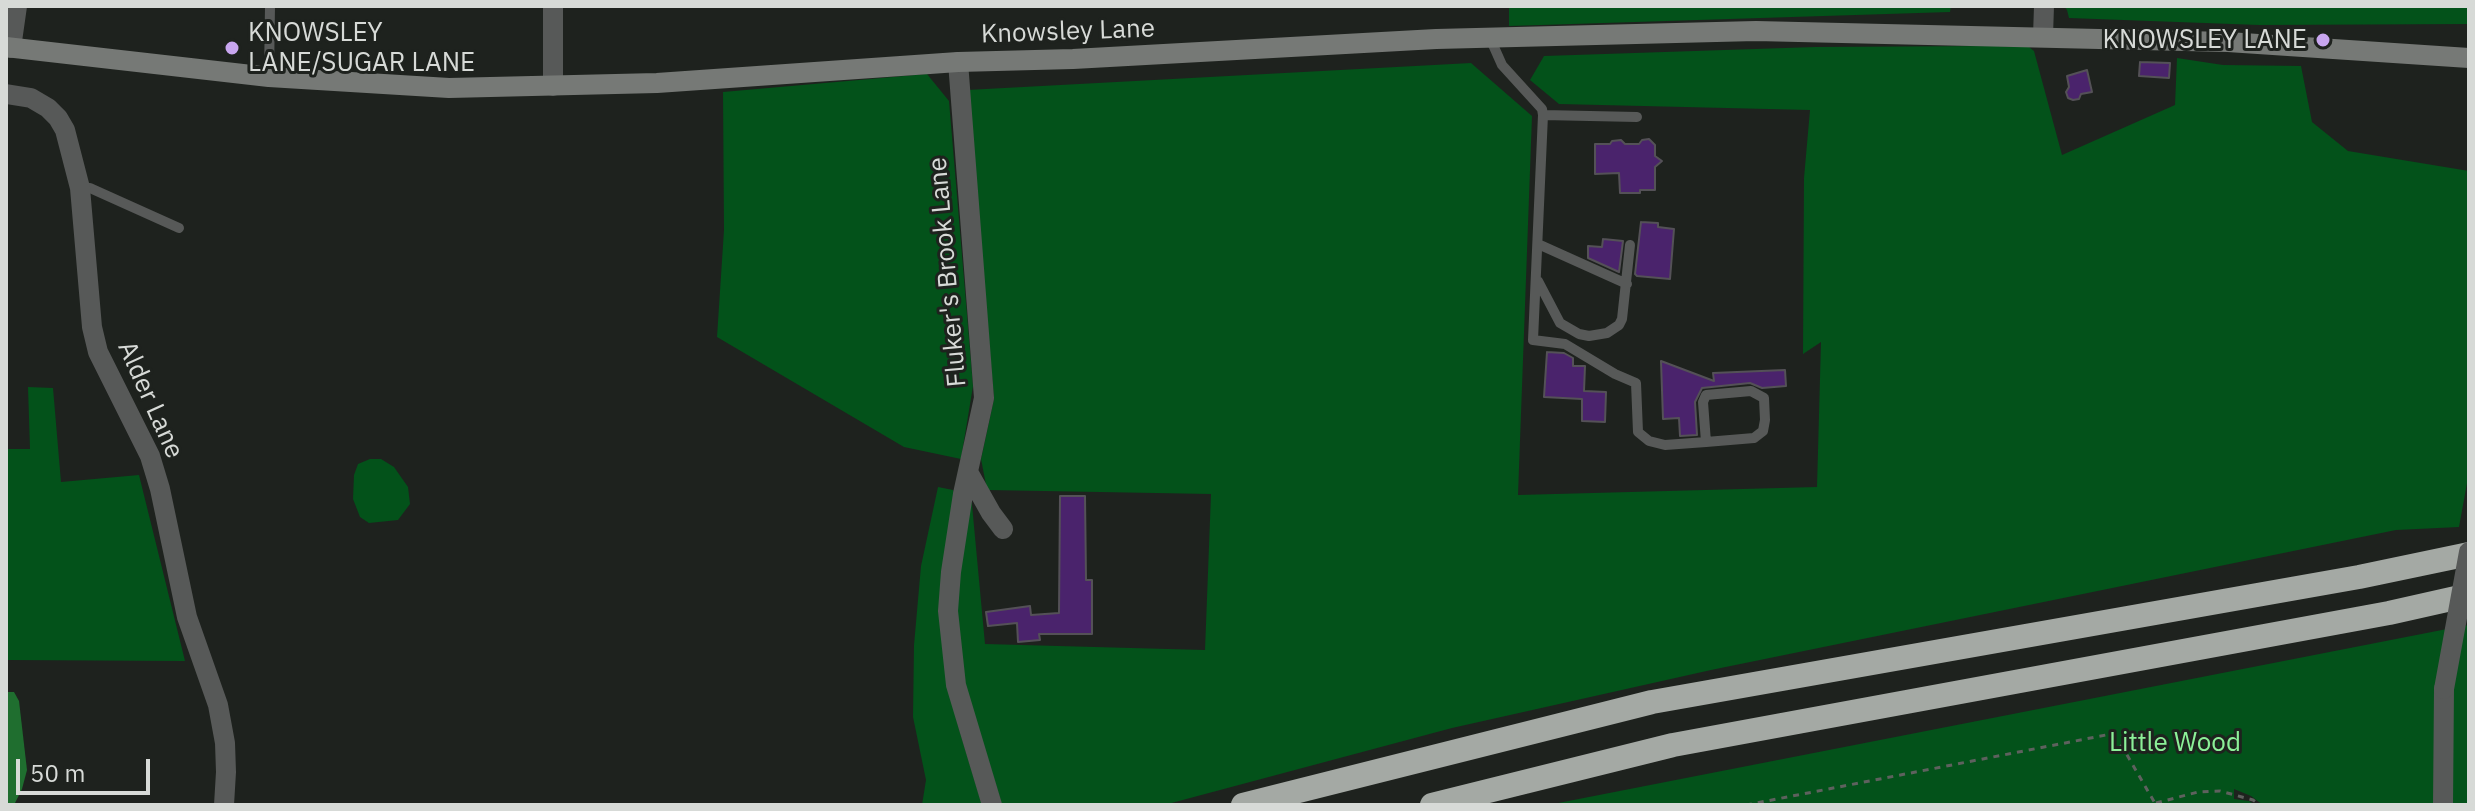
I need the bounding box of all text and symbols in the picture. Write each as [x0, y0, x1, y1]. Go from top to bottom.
street label: Knowsley Lane [980, 13, 1156, 51]
place label: KNOWSLEY LANE/SUGAR LANE [248, 17, 475, 78]
place label: KNOWSLEY LANE [2103, 24, 2307, 56]
marker: KNOWSLEY LANE [2314, 31, 2332, 49]
marker: KNOWSLEY LANE/SUGAR LANE [223, 39, 241, 57]
street label: Fluker's Brook Lane [922, 156, 974, 388]
street label: Alder Lane [110, 337, 190, 463]
park label: Little Wood [2109, 727, 2241, 759]
scale bar [20, 743, 154, 793]
text: 50 m [30, 757, 85, 789]

